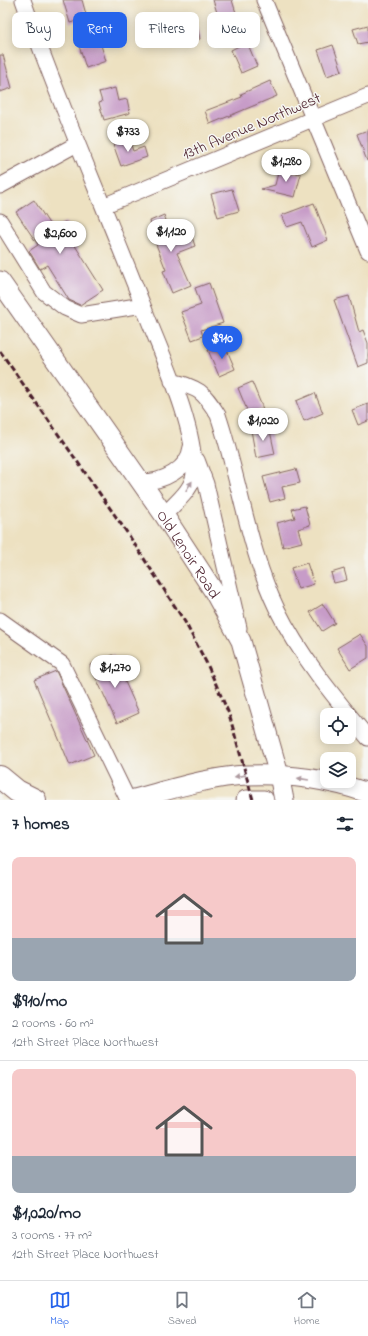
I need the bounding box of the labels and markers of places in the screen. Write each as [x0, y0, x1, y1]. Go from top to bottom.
pin: $733 [104, 119, 152, 153]
pin: $1,280 [253, 149, 319, 183]
pin: $1,120 [138, 219, 204, 253]
pin: $2,600 [27, 221, 93, 255]
pin: $910 [198, 326, 246, 360]
pin: $1,020 [230, 408, 296, 442]
pin: $1,270 [82, 655, 148, 689]

